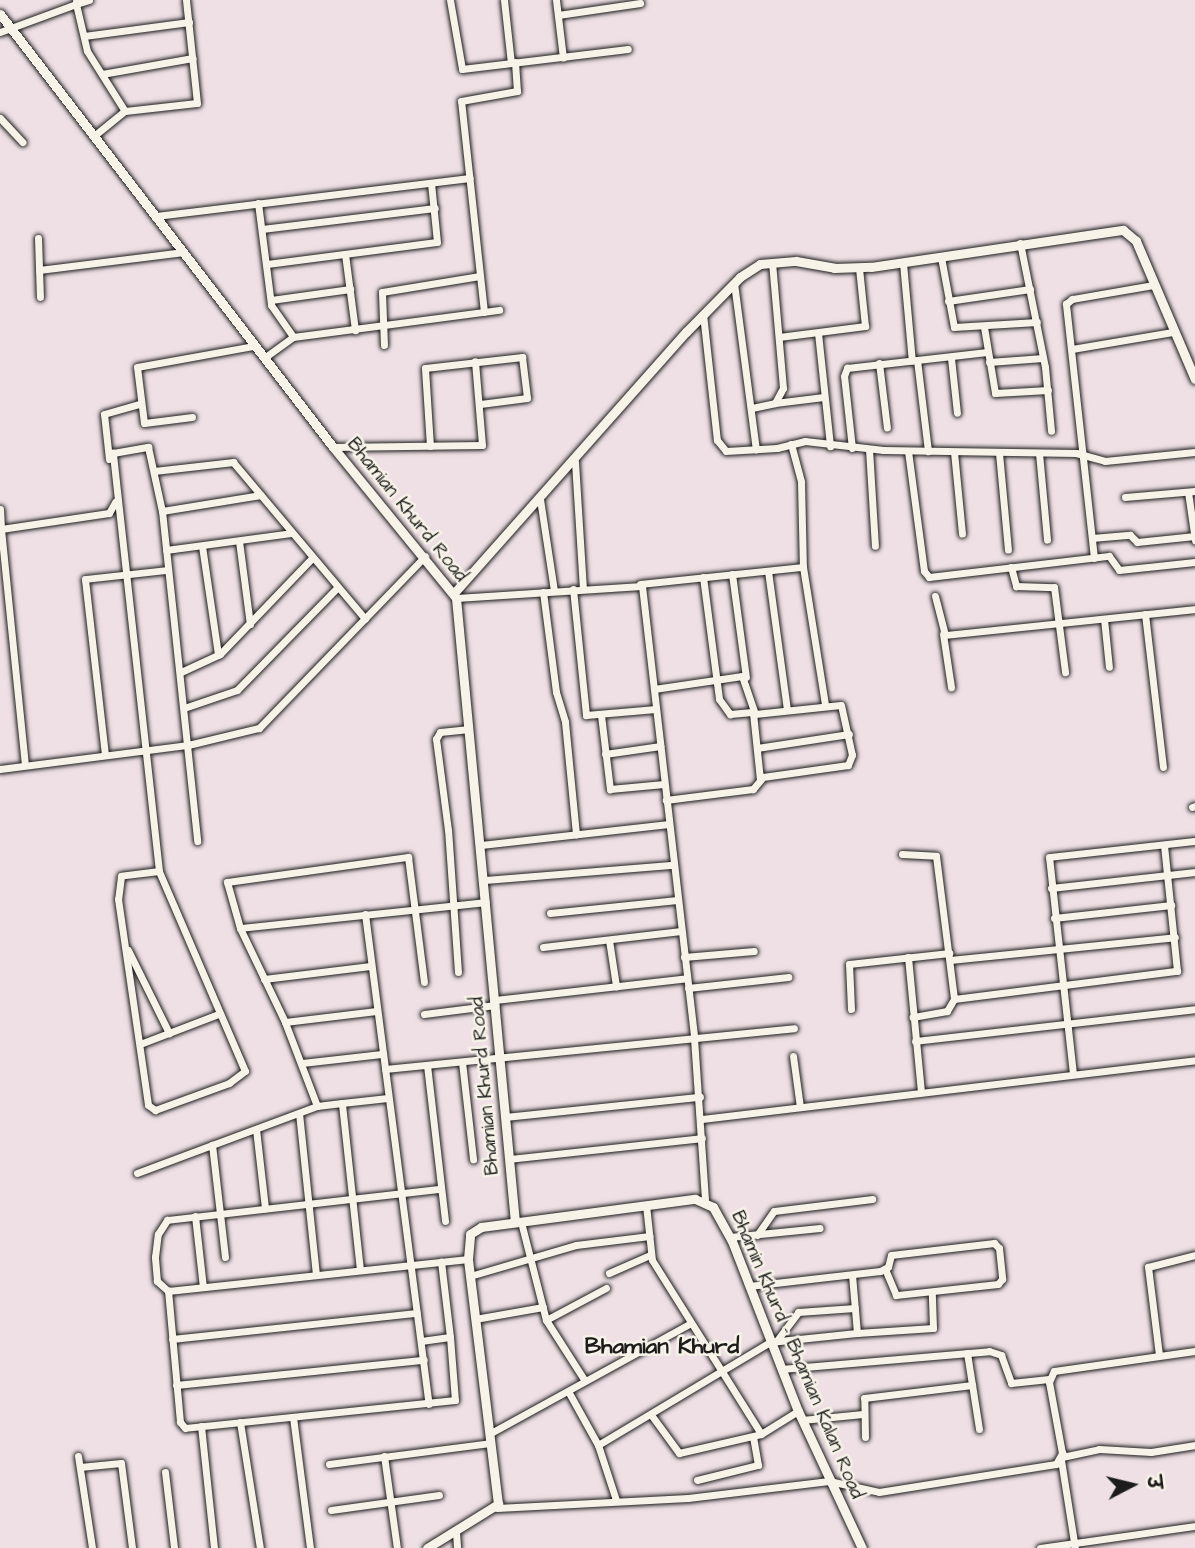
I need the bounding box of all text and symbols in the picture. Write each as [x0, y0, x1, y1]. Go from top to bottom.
street label: Bhamian Khurd Road [342, 433, 472, 587]
street label: Bhamian Khurd Road [466, 996, 504, 1176]
street label: Bhamin Khurd - Bhamian Kalan Road [726, 1207, 868, 1503]
district label: Bhamian Khurd [585, 1332, 739, 1360]
north arrow [1097, 1450, 1167, 1520]
text: उ [1139, 1474, 1168, 1490]

